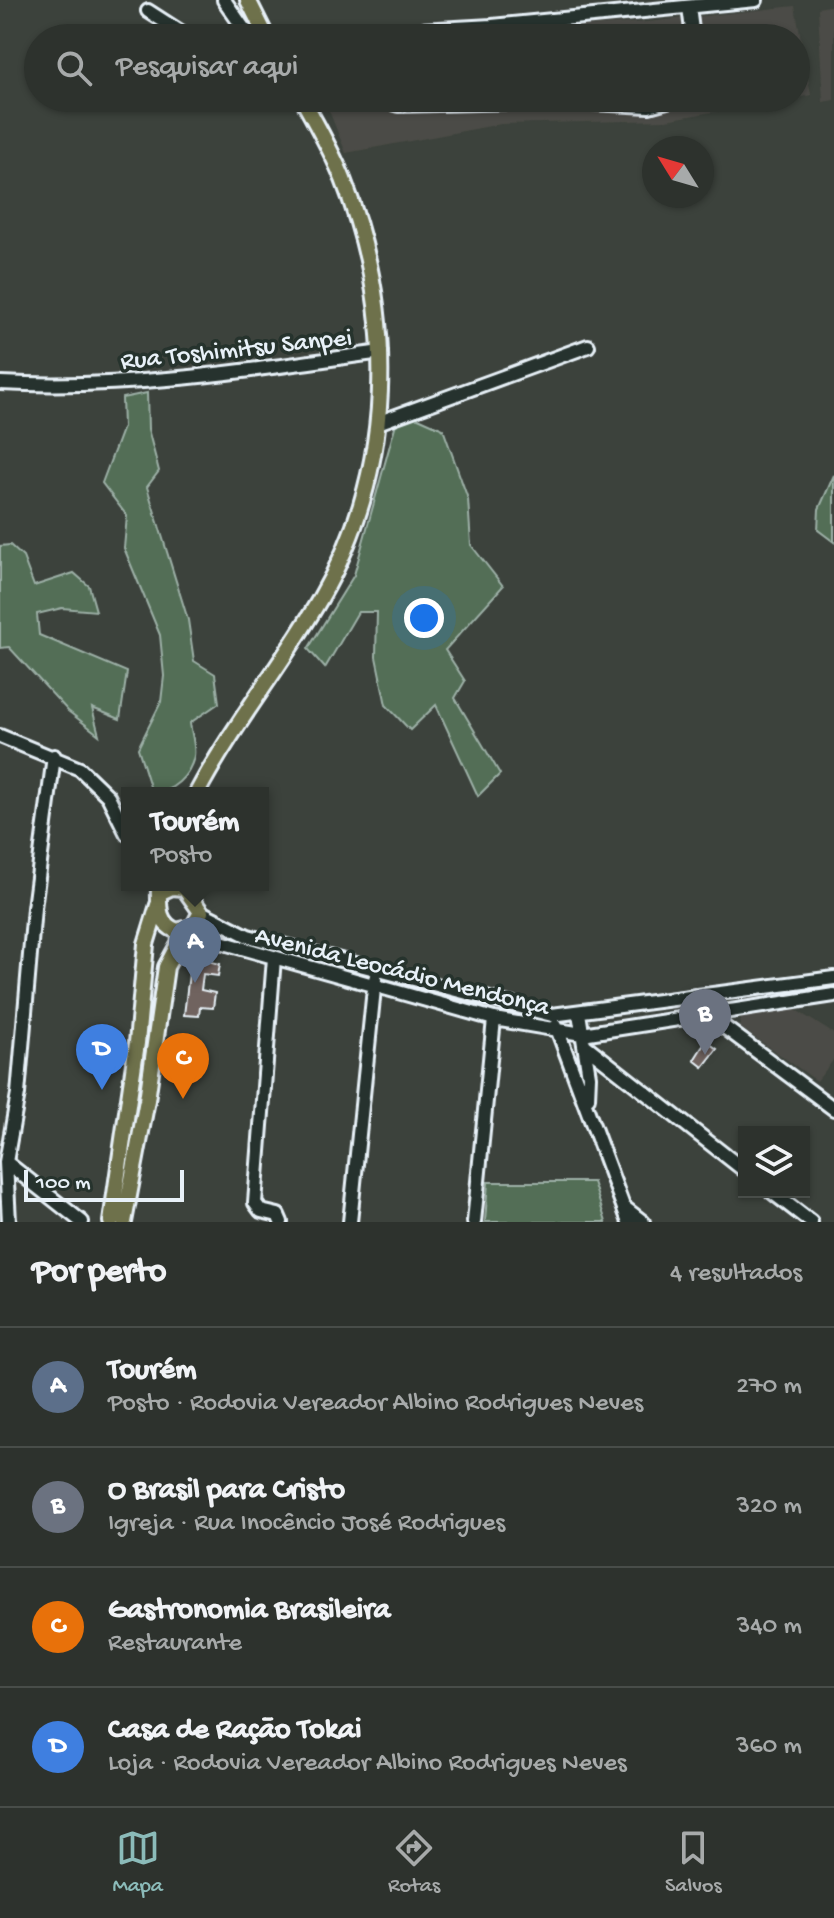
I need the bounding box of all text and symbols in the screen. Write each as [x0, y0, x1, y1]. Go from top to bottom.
search box [24, 24, 810, 112]
icon: search [52, 46, 96, 90]
text: Pesquisar aqui [116, 51, 298, 86]
north arrow [642, 136, 714, 208]
street label: Rua Toshimitsu Sanpei [119, 324, 354, 379]
your location [404, 598, 444, 638]
popup [121, 787, 269, 891]
text: Tourém [151, 806, 239, 841]
text: Posto [151, 841, 212, 872]
pin: A [169, 917, 221, 983]
street label: Avenida Leocádio Mendonça [251, 922, 554, 1025]
pin: B [679, 989, 731, 1055]
pin: D [76, 1024, 128, 1090]
pin: C [157, 1033, 209, 1099]
map controls [738, 1126, 810, 1198]
button: layers [738, 1126, 810, 1198]
scale bar [24, 1166, 184, 1202]
text: 100 m [36, 1171, 91, 1197]
text: Por perto [32, 1254, 166, 1294]
text: 4 resultados [670, 1259, 802, 1290]
text: Tourém [108, 1354, 197, 1389]
text: A [50, 1372, 66, 1403]
text: 270 m [736, 1372, 802, 1403]
text: Posto · Rodovia Vereador Albino Rodrigues Neves [108, 1389, 643, 1420]
text: O Brasil para Cristo [108, 1474, 345, 1509]
text: B [51, 1492, 65, 1523]
text: 320 m [736, 1492, 802, 1523]
text: Igreja · Rua Inocêncio José Rodrigues [108, 1509, 505, 1540]
text: Gastronomia Brasileira [108, 1594, 390, 1629]
text: C [51, 1612, 65, 1643]
text: 340 m [737, 1612, 802, 1643]
text: Restaurante [108, 1629, 242, 1660]
text: Casa de Ração Tokai [108, 1714, 361, 1749]
text: D [50, 1732, 66, 1763]
text: 360 m [736, 1732, 802, 1763]
text: Loja · Rodovia Vereador Albino Rodrigues Neves [108, 1749, 627, 1780]
tab: Mapa [112, 1826, 163, 1900]
tab: Rotas [388, 1826, 440, 1900]
tab: Salvos [665, 1826, 722, 1900]

